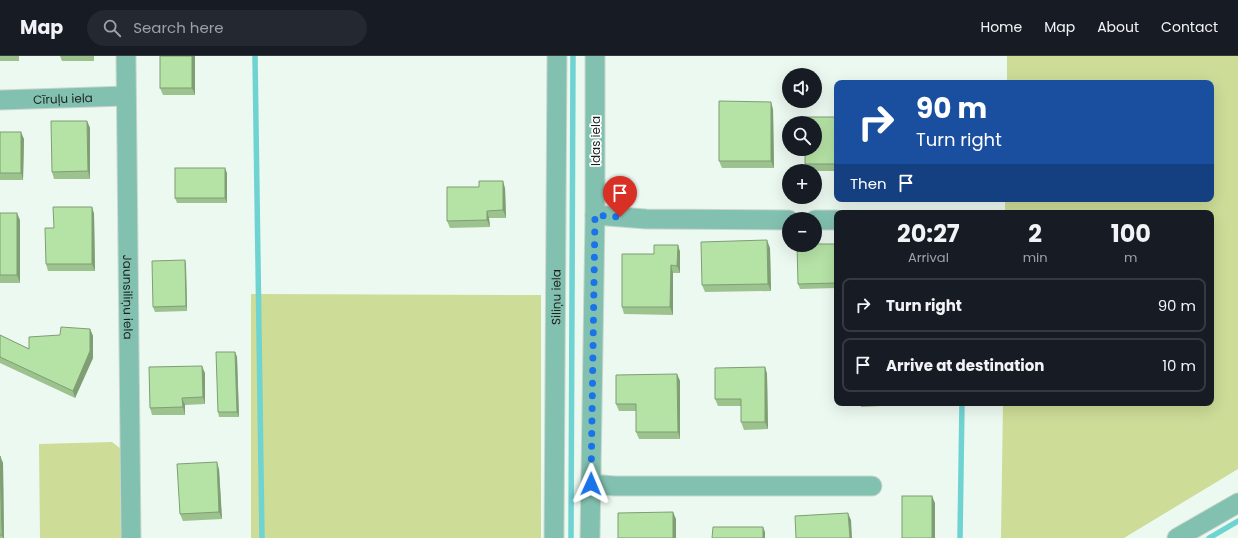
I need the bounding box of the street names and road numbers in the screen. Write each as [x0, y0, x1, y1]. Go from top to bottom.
street label: Cīruļu iela [33, 89, 93, 107]
street label: Idas iela [587, 116, 604, 166]
street label: Jaunsiliņu iela [120, 254, 137, 340]
street label: Siliņu iela [547, 269, 564, 325]

